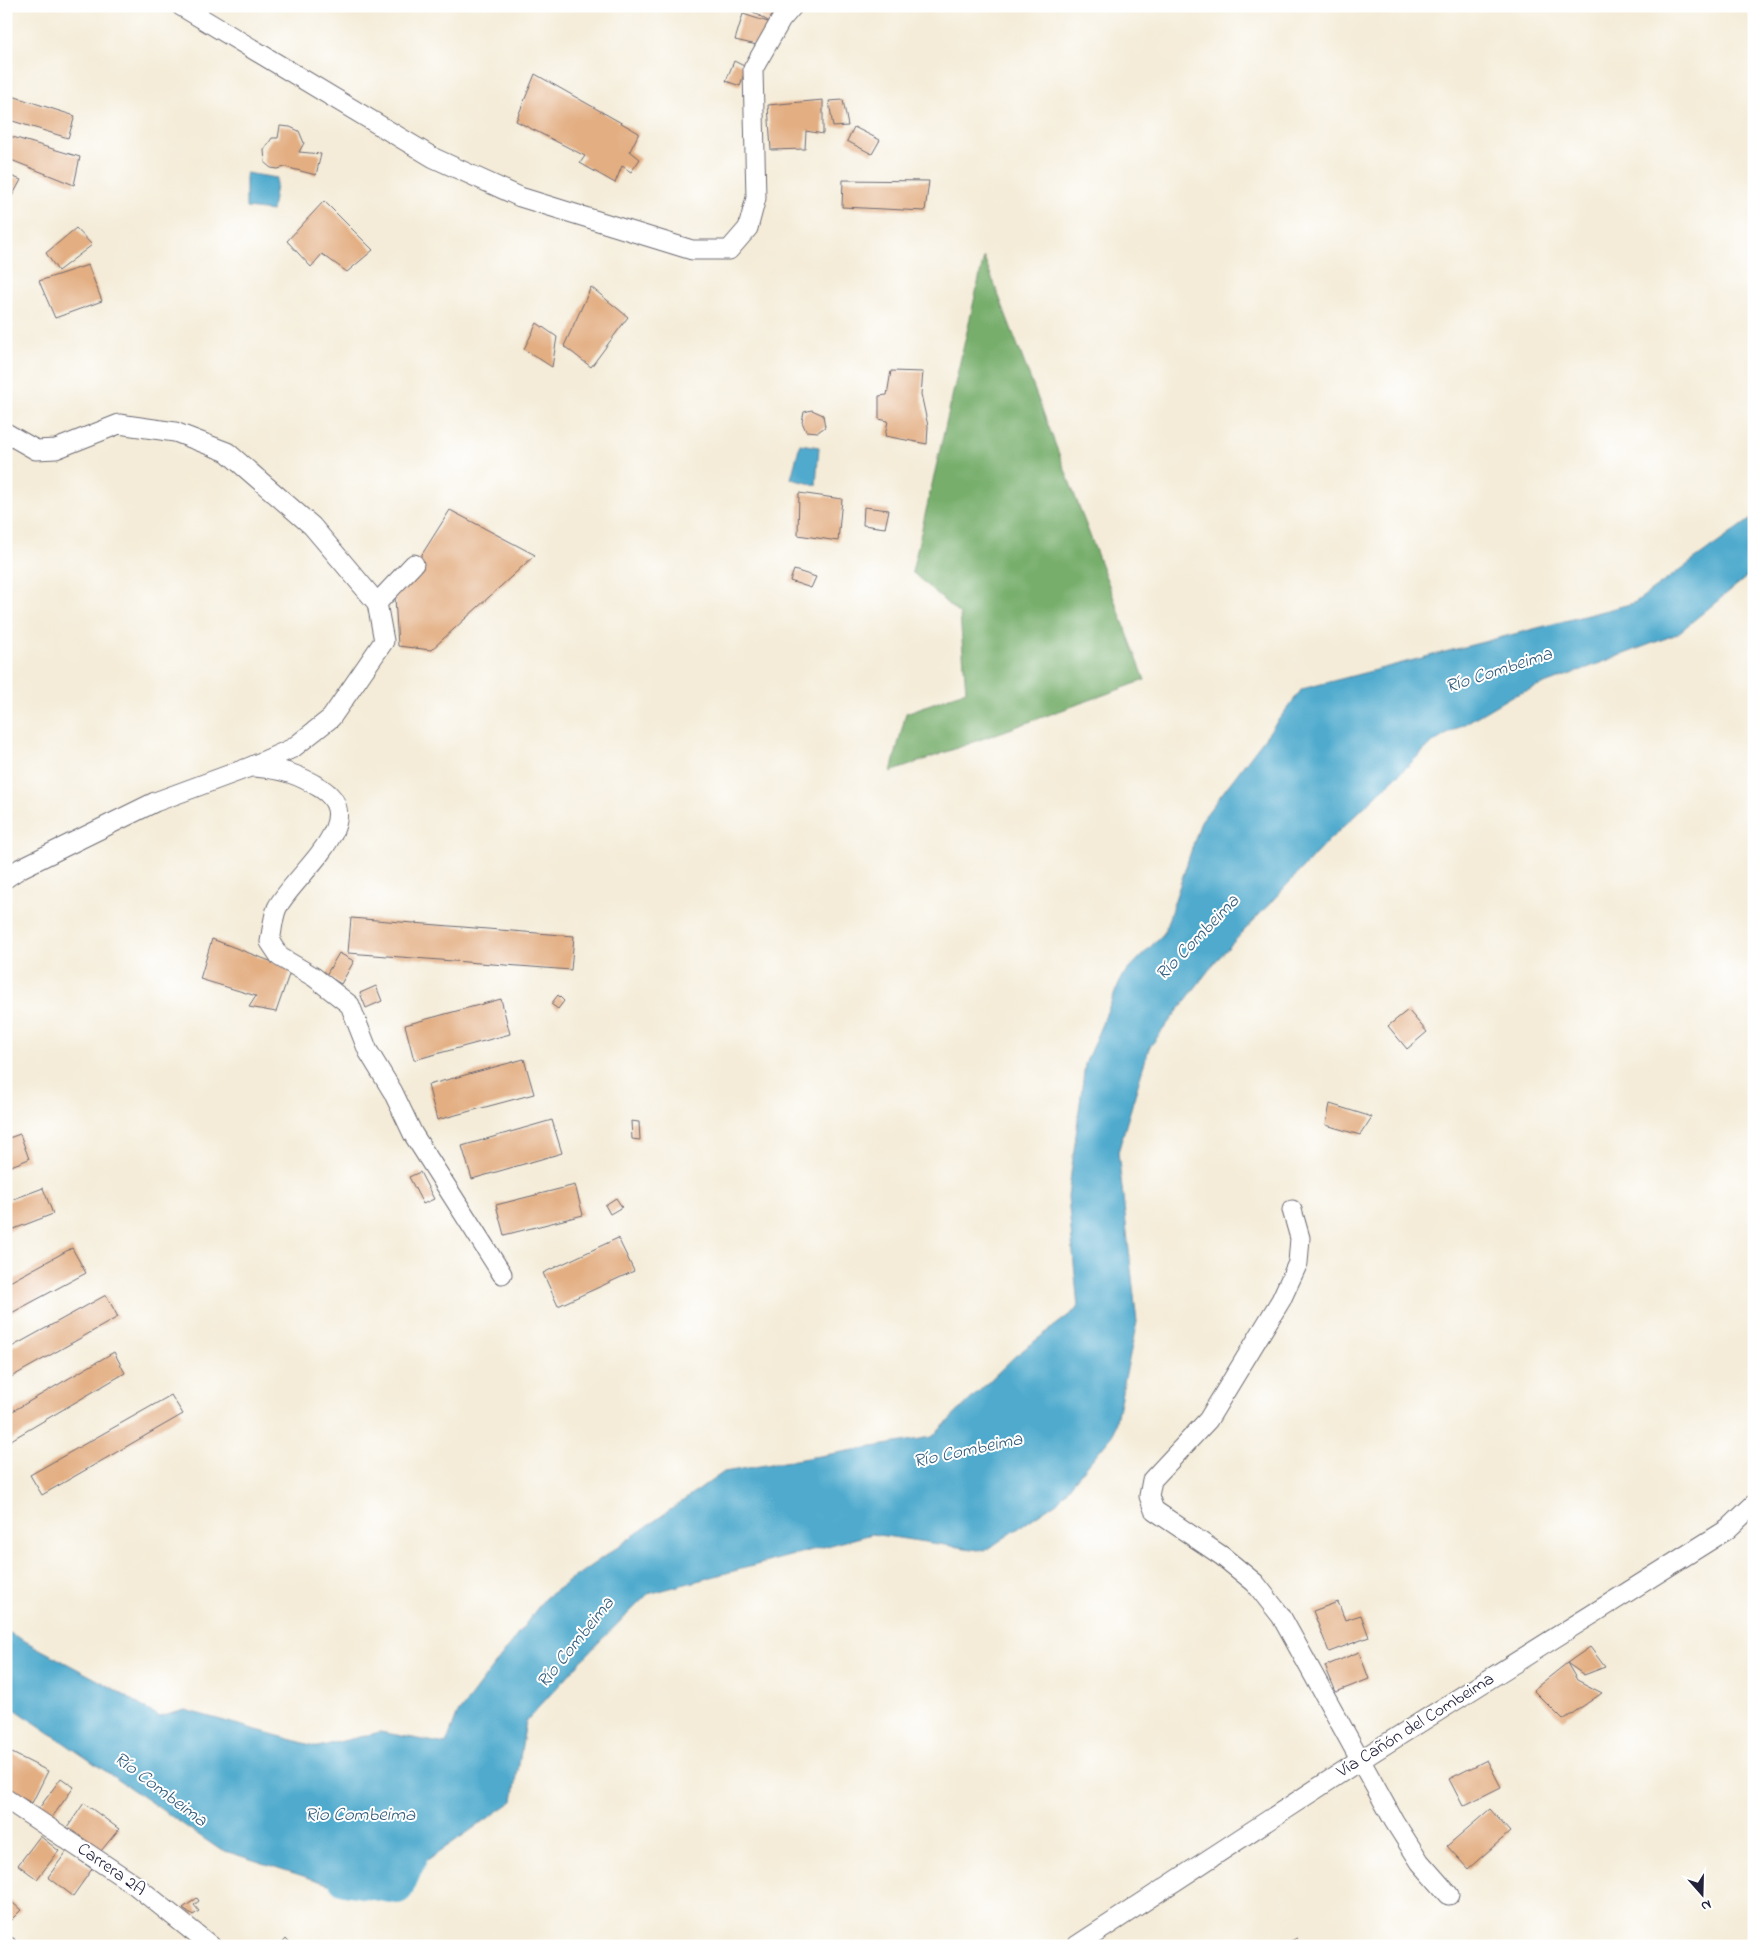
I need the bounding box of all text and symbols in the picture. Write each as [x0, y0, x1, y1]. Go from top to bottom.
water label: Río Combeima [1442, 641, 1556, 701]
water label: Río Combeima [1150, 888, 1247, 987]
water label: Río Combeima [911, 1426, 1026, 1476]
water label: Río Combeima [531, 1591, 622, 1694]
street label: Vía Cañón del Combeima [1331, 1667, 1500, 1786]
water label: Río Combeima [108, 1746, 213, 1834]
water label: Rio Combeima [305, 1802, 416, 1829]
street label: Carrera 2A [71, 1837, 151, 1903]
north arrow [1678, 1870, 1728, 1920]
text: N [1698, 1893, 1714, 1916]

